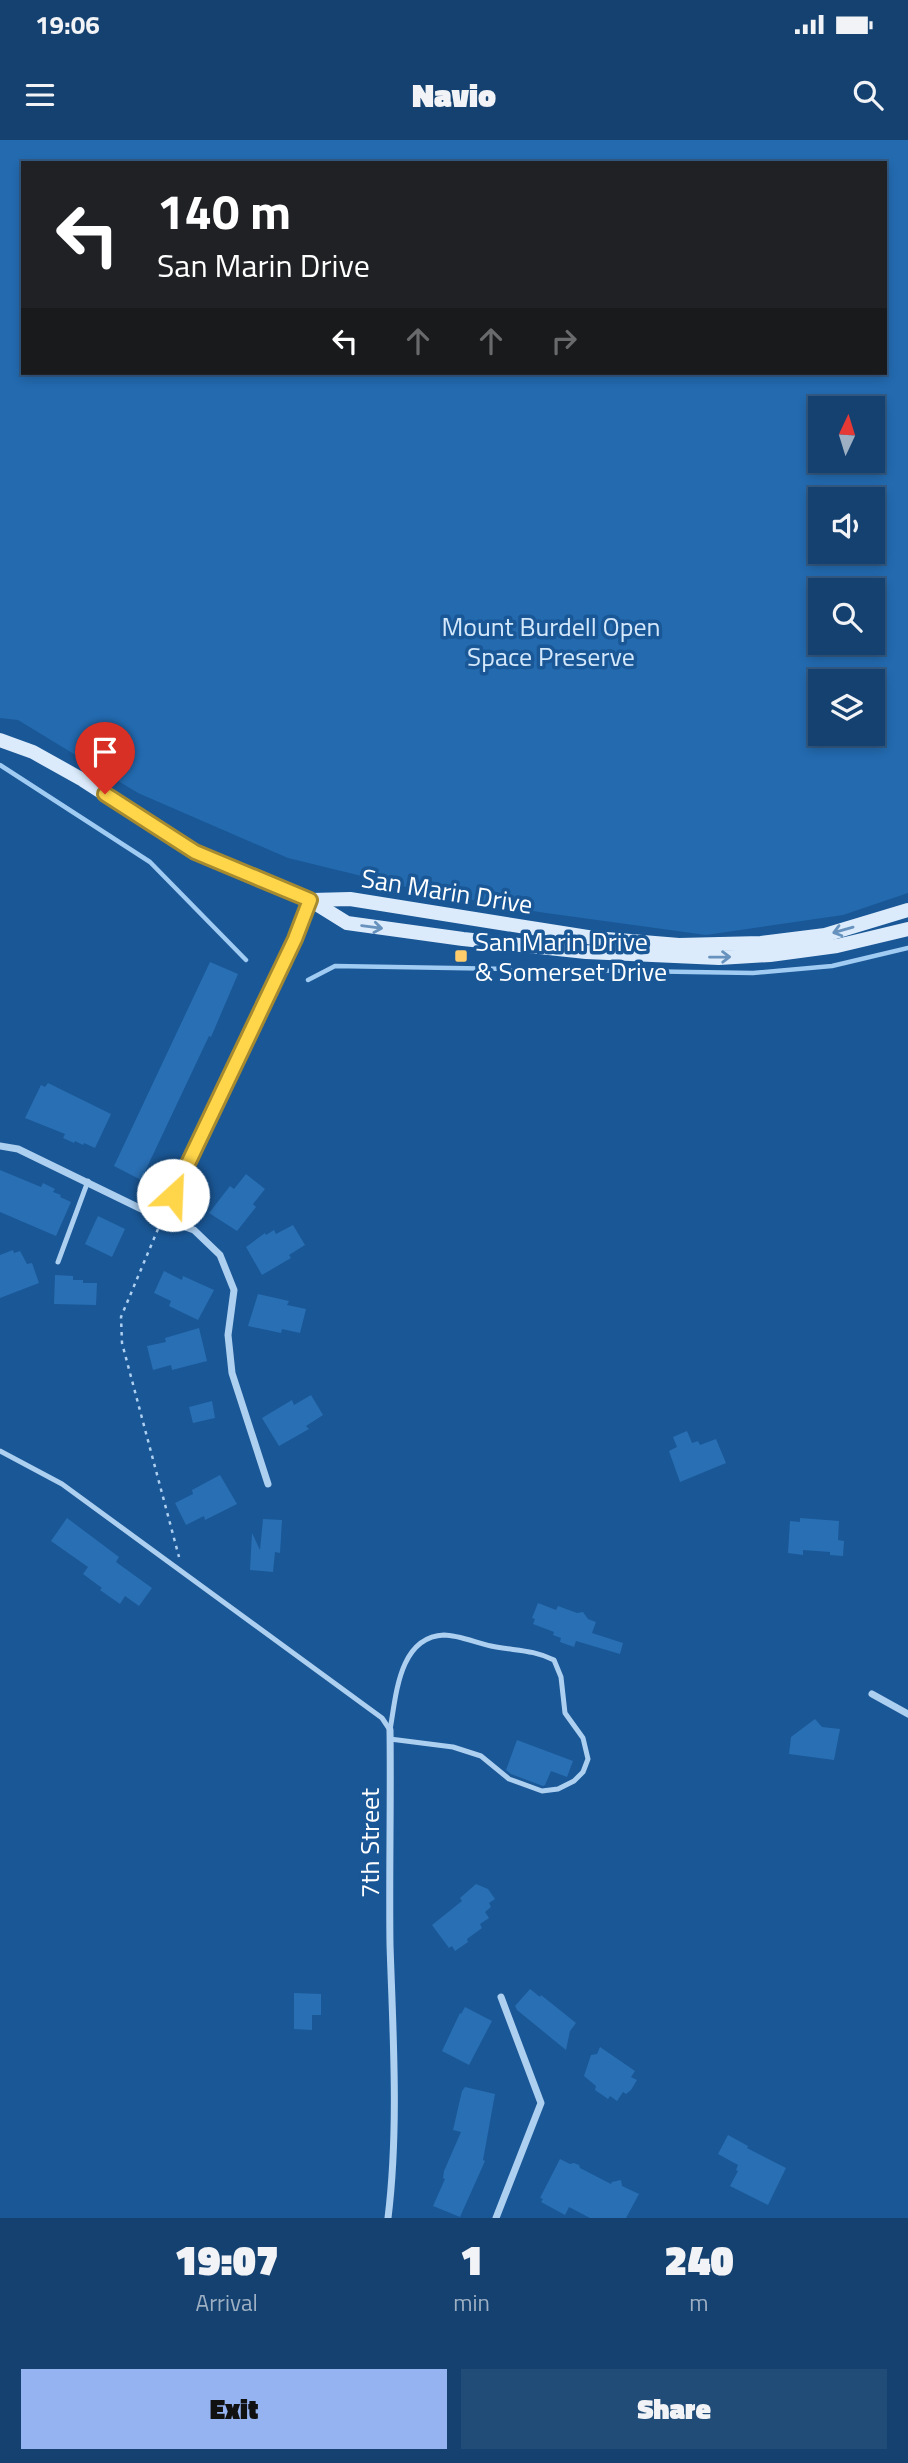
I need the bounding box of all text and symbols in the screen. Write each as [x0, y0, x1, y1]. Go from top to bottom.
text: 19:06 [35, 5, 100, 44]
text: Navio [412, 71, 496, 119]
icon: menu [21, 76, 59, 114]
icon: search [849, 76, 887, 114]
text: 140 m [157, 173, 291, 248]
icon: left [42, 189, 133, 280]
text: San Marin Drive [157, 241, 370, 289]
icon: left [326, 322, 364, 360]
icon: ahead [399, 322, 437, 360]
icon: ahead [472, 322, 510, 360]
icon: right [545, 322, 583, 360]
north arrow [808, 396, 886, 472]
map controls [808, 396, 885, 746]
button: sound [808, 487, 885, 564]
button: search [808, 578, 885, 655]
park label: Mount Burdell Open Space Preserve [441, 607, 661, 676]
button: layers [808, 669, 885, 746]
pin [75, 722, 135, 794]
icon: arrive [86, 733, 124, 771]
street label: San Marin Drive [359, 858, 535, 924]
one-way arrow [360, 920, 382, 933]
place label: San Marin Drive & Somerset Drive [475, 922, 667, 991]
one-way arrow [832, 924, 854, 937]
marker: San Marin Drive & Somerset Drive [453, 948, 469, 964]
one-way arrow [708, 950, 731, 964]
position arrow [136, 1158, 210, 1232]
street label: 7th Street [350, 1788, 389, 1898]
text: 19:07 [174, 2227, 279, 2291]
text: 1 [460, 2227, 483, 2291]
text: 240 [664, 2227, 734, 2291]
text: Arrival [195, 2285, 258, 2320]
text: min [453, 2285, 490, 2320]
text: m [689, 2285, 709, 2320]
button: Exit [21, 2369, 447, 2449]
button: Share [461, 2369, 887, 2449]

